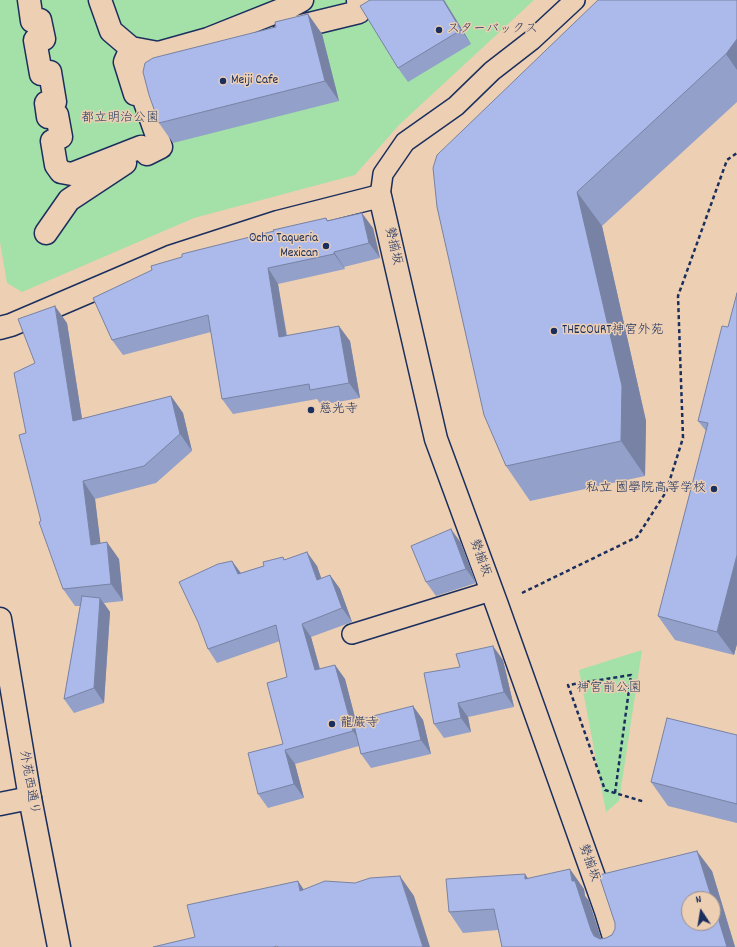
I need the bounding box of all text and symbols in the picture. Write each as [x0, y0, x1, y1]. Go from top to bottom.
place label: スターバックス [447, 22, 538, 38]
marker: スターバックス [434, 25, 444, 35]
place label: Meiji Cafe [231, 73, 278, 89]
marker: Meiji Cafe [218, 76, 228, 86]
park label: 都立明治公園 [81, 111, 159, 127]
street label: 勢揃坂 [380, 225, 404, 267]
place label: Ocho Taqueria Mexican [249, 231, 318, 262]
marker: Ocho Taqueria Mexican [321, 241, 331, 251]
place label: THECOURT神宮外苑 [562, 323, 663, 339]
marker: THECOURT神宮外苑 [549, 326, 559, 336]
place label: 慈光寺 [319, 402, 358, 418]
marker: 慈光寺 [306, 405, 316, 415]
place label: 私立 國學院高等学校 [586, 481, 706, 497]
marker: 私立 國學院高等学校 [709, 484, 719, 494]
street label: 勢揃坂 [465, 537, 493, 579]
park label: 神宮前公園 [577, 681, 641, 697]
place label: 龍巌寺 [340, 716, 379, 732]
marker: 龍巌寺 [327, 719, 337, 729]
street label: 外苑西通り [15, 750, 41, 816]
street label: 勢揃坂 [574, 842, 602, 884]
north arrow [681, 891, 721, 931]
text: N [694, 892, 703, 909]

